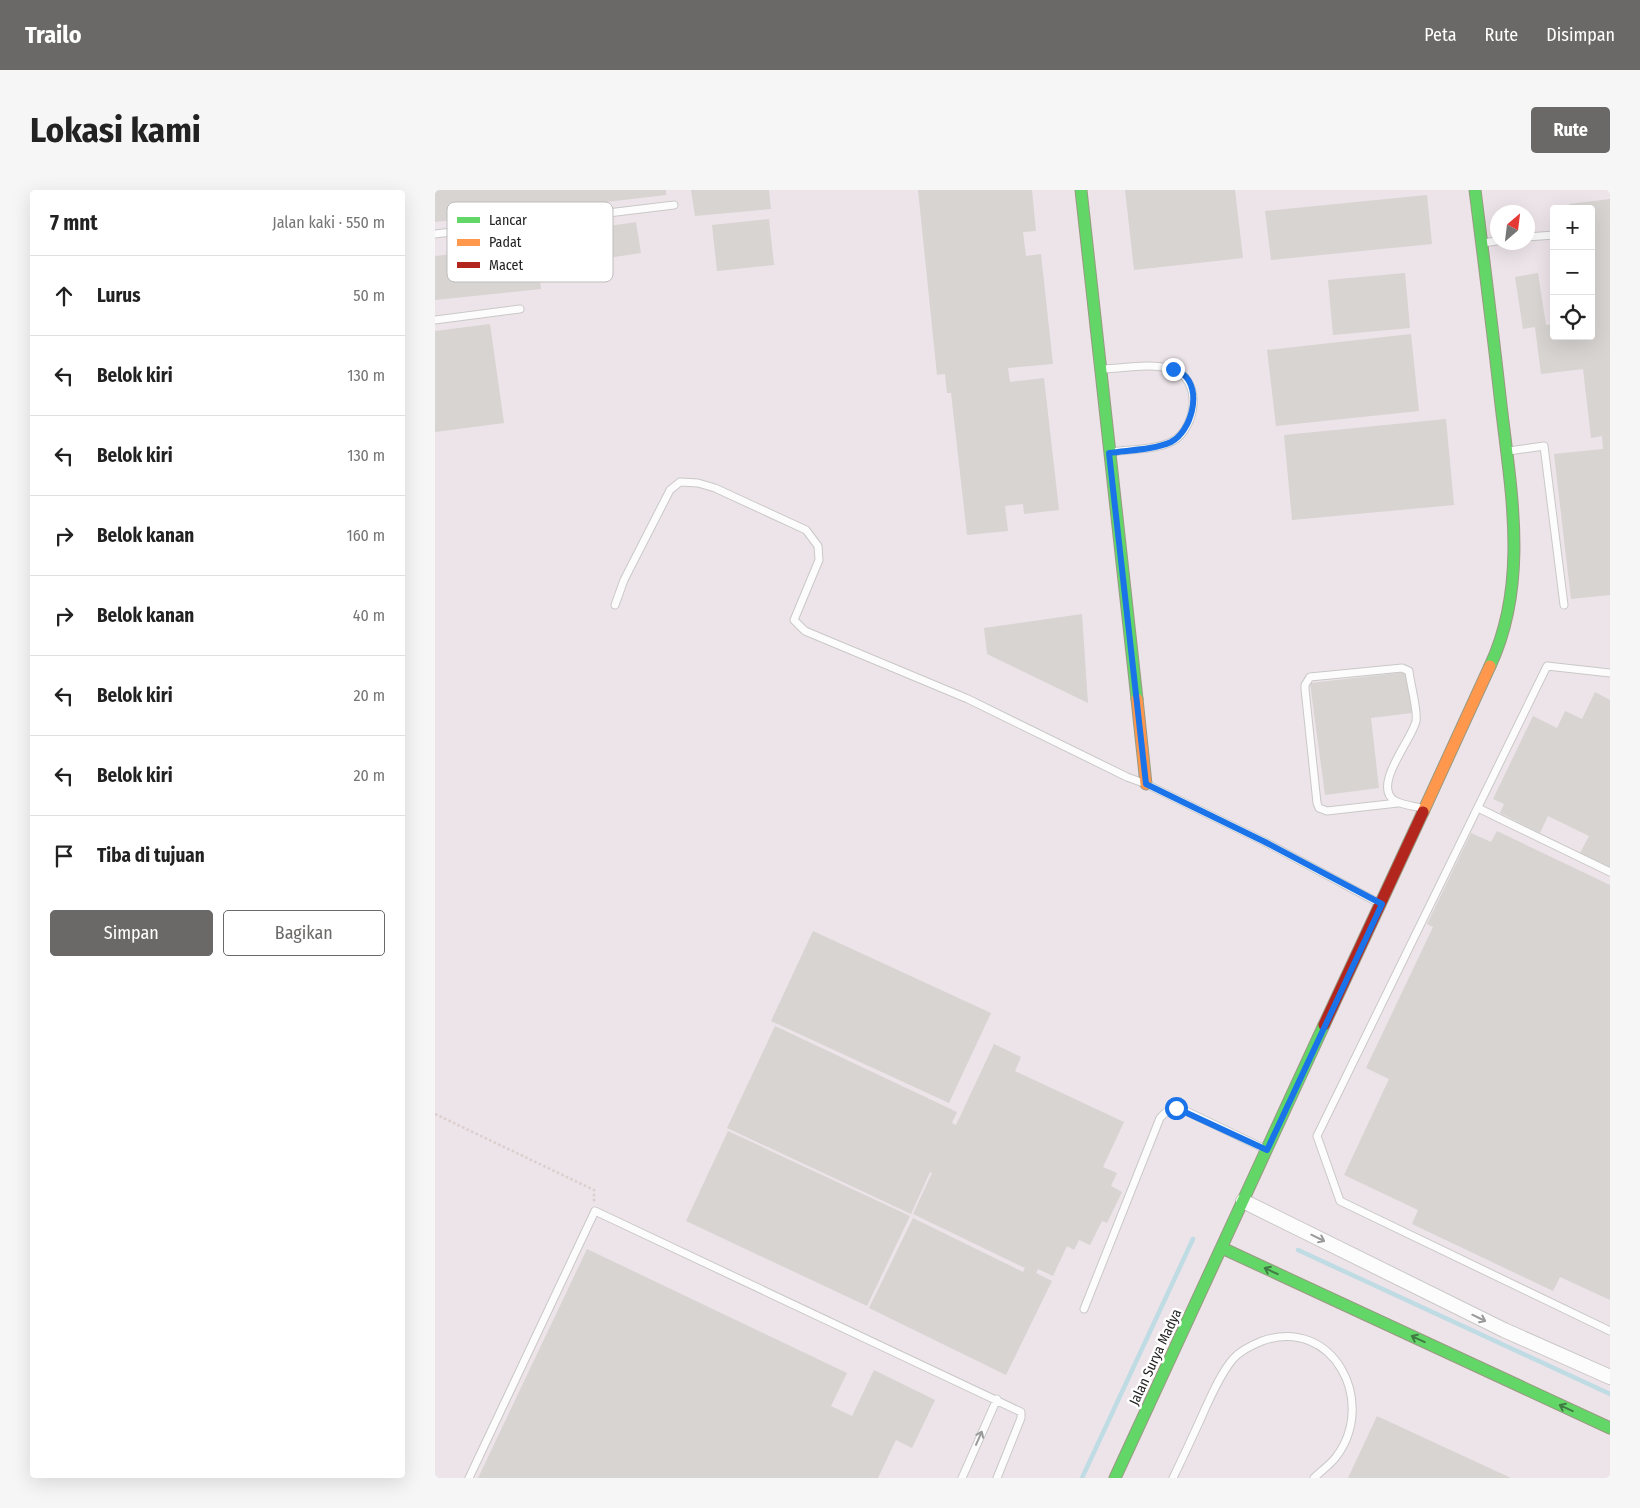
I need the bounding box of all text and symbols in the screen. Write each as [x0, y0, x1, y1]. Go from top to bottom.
text: Trailo [25, 21, 82, 49]
text: Peta [1424, 24, 1456, 46]
text: Rute [1484, 24, 1518, 46]
text: Disimpan [1546, 24, 1615, 46]
button: Rute [1531, 107, 1610, 153]
text: Lokasi kami [30, 109, 201, 151]
legend [447, 202, 613, 282]
north arrow [1490, 205, 1535, 250]
map controls [1550, 205, 1595, 340]
button: + [1550, 205, 1595, 250]
text: 7 mnt [50, 210, 98, 236]
text: Lancar [489, 212, 527, 229]
text: Jalan kaki · 550 m [272, 213, 385, 232]
text: Padat [489, 234, 522, 251]
button: − [1550, 250, 1595, 295]
text: Macet [489, 257, 523, 274]
icon: ahead [50, 282, 78, 310]
text: Lurus [97, 284, 141, 307]
text: 50 m [353, 286, 385, 305]
button: locate [1550, 295, 1595, 340]
route end [1162, 358, 1185, 381]
icon: left [50, 362, 78, 390]
text: Belok kiri [97, 364, 173, 387]
text: 130 m [347, 366, 385, 385]
icon: left [50, 442, 78, 470]
text: Belok kiri [97, 444, 173, 467]
text: 130 m [347, 446, 385, 465]
icon: right [50, 522, 78, 550]
text: Belok kanan [97, 524, 194, 547]
text: 160 m [346, 526, 385, 545]
icon: right [50, 602, 78, 630]
text: Belok kanan [97, 604, 194, 627]
text: 40 m [353, 606, 385, 625]
icon: left [50, 682, 78, 710]
text: Belok kiri [97, 684, 173, 707]
text: 20 m [354, 686, 385, 705]
icon: left [50, 762, 78, 790]
text: Belok kiri [97, 764, 173, 787]
text: 20 m [354, 766, 385, 785]
icon: arrive [50, 842, 78, 870]
text: Tiba di tujuan [97, 844, 205, 867]
button: Simpan [50, 910, 213, 956]
button: Bagikan [223, 910, 385, 956]
route start [1165, 1097, 1188, 1120]
one-way arrow [1310, 1234, 1325, 1243]
one-way arrow [1264, 1265, 1279, 1275]
street label: Jalan Surya Madya [1126, 1306, 1185, 1408]
one-way arrow [1472, 1313, 1487, 1323]
one-way arrow [1411, 1334, 1426, 1344]
one-way arrow [1559, 1402, 1574, 1412]
one-way arrow [975, 1431, 985, 1446]

